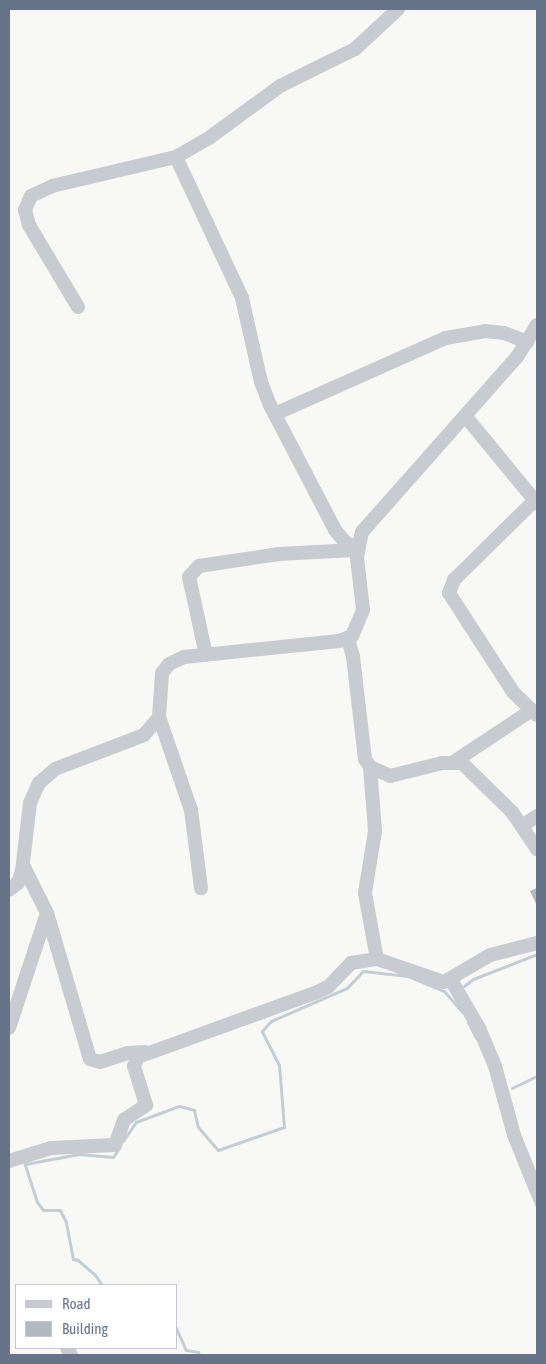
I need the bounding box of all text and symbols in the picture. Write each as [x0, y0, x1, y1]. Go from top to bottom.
legend [15, 1284, 178, 1349]
text: Road [62, 1295, 91, 1312]
text: Building [62, 1320, 108, 1337]

